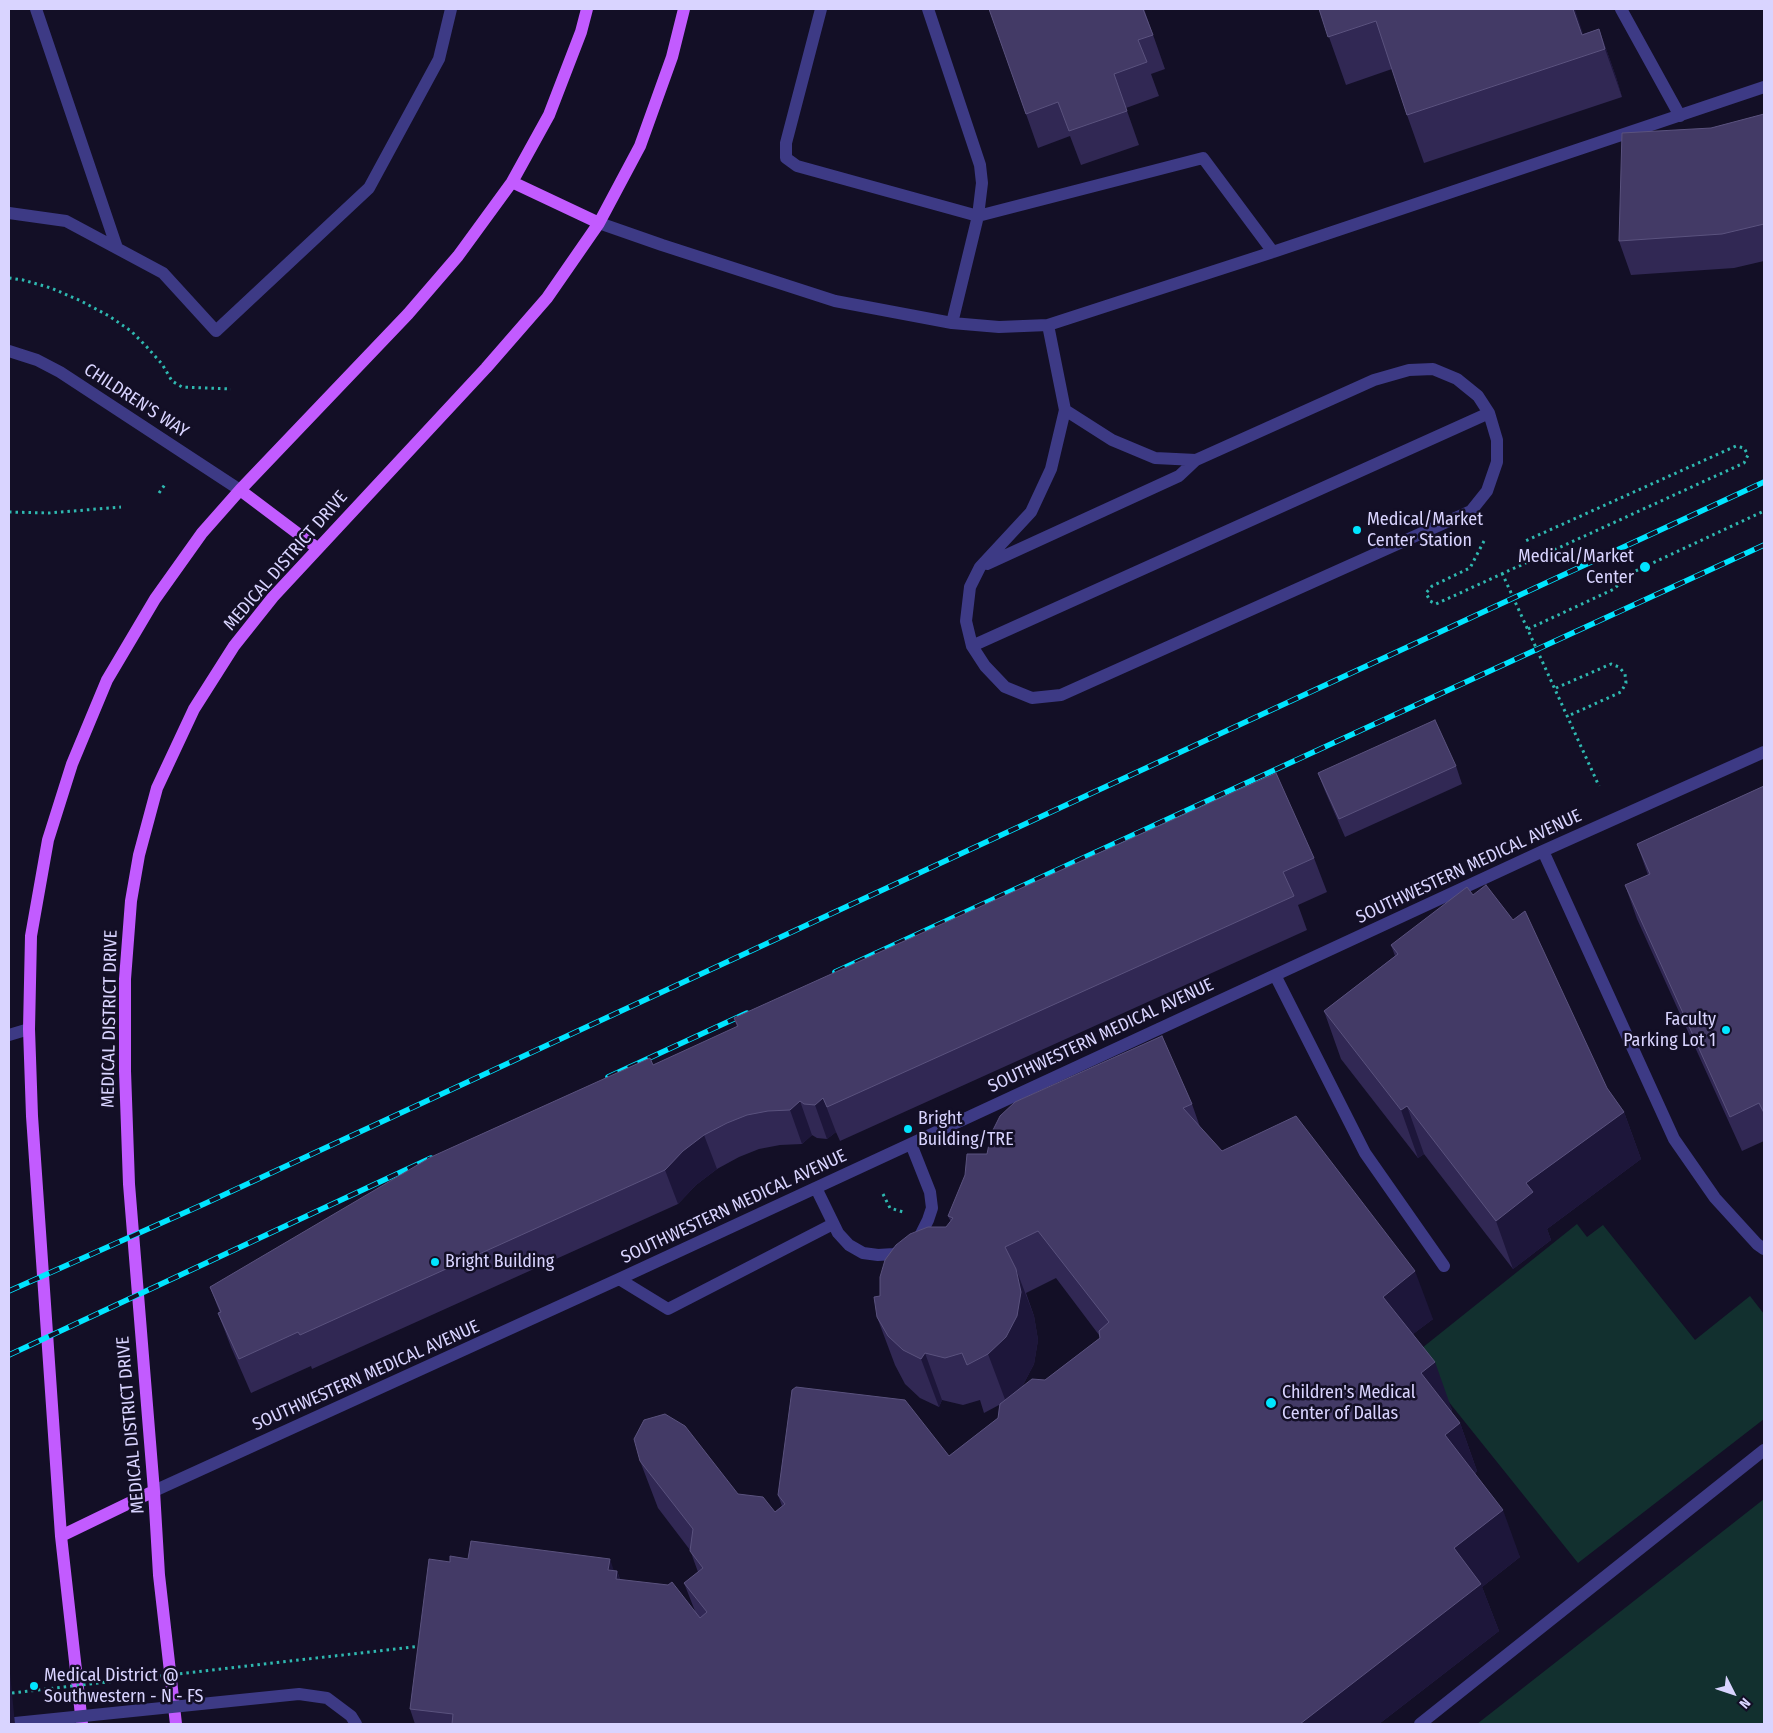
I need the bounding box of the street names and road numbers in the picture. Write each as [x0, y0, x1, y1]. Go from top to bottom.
street label: CHILDREN'S WAY [80, 359, 192, 443]
street label: MEDICAL DISTRICT DRIVE [219, 487, 353, 635]
street label: SOUTHWESTERN MEDICAL AVENUE [1353, 805, 1585, 929]
street label: MEDICAL DISTRICT DRIVE [98, 930, 122, 1108]
street label: SOUTHWESTERN MEDICAL AVENUE [985, 974, 1217, 1098]
street label: SOUTHWESTERN MEDICAL AVENUE [618, 1145, 850, 1269]
street label: SOUTHWESTERN MEDICAL AVENUE [249, 1316, 483, 1436]
street label: MEDICAL DISTRICT DRIVE [112, 1335, 150, 1515]

